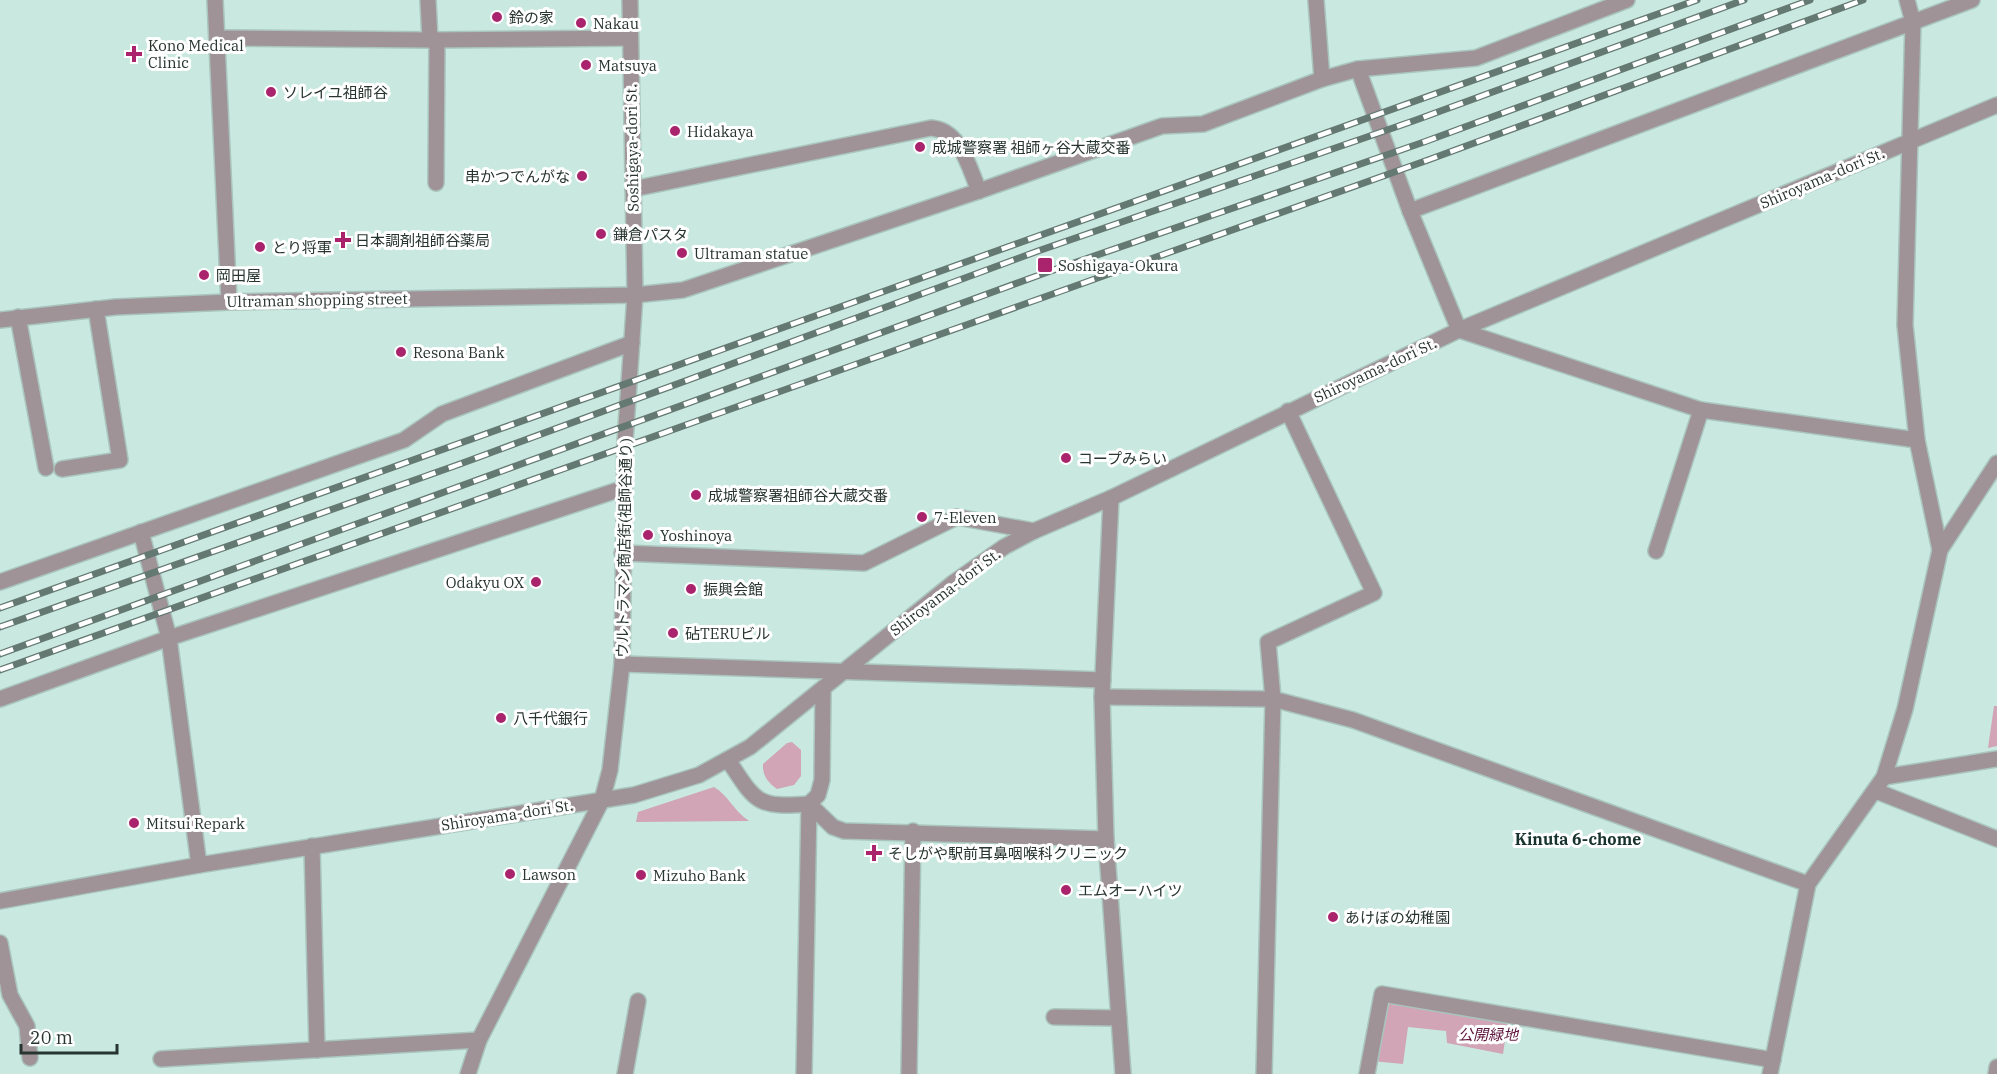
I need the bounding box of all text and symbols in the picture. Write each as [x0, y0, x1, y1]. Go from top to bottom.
place label: 鈴の家 [509, 8, 554, 27]
marker: 鈴の家 [490, 10, 504, 24]
place label: Nakau [593, 14, 639, 33]
marker: Nakau [574, 16, 588, 30]
place label: Kono Medical Clinic [148, 36, 244, 72]
marker: Kono Medical Clinic [125, 45, 143, 63]
place label: Matsuya [598, 56, 657, 75]
marker: Matsuya [579, 58, 593, 72]
place label: ソレイユ祖師谷 [283, 83, 388, 102]
street label: Soshigaya-dori St. [621, 84, 643, 212]
marker: ソレイユ祖師谷 [264, 85, 278, 99]
place label: Hidakaya [687, 122, 754, 141]
marker: Hidakaya [668, 124, 682, 138]
place label: 成城警察署 祖師ヶ谷大蔵交番 [932, 138, 1130, 157]
marker: 成城警察署 祖師ヶ谷大蔵交番 [913, 140, 927, 154]
street label: Shiroyama-dori St. [1757, 143, 1887, 213]
place label: 串かつでんがな [465, 167, 570, 186]
marker: 串かつでんがな [575, 169, 589, 183]
place label: 鎌倉パスタ [613, 225, 688, 244]
marker: 鎌倉パスタ [594, 227, 608, 241]
place label: 日本調剤祖師谷薬局 [355, 231, 490, 250]
marker: 日本調剤祖師谷薬局 [336, 233, 350, 247]
place label: とり将軍 [272, 238, 332, 257]
marker: とり将軍 [253, 240, 267, 254]
place label: Ultraman statue [694, 244, 808, 263]
marker: Ultraman statue [675, 246, 689, 260]
marker: Soshigaya-Okura [1036, 256, 1054, 274]
place label: Soshigaya-Okura [1058, 256, 1179, 275]
place label: 岡田屋 [216, 266, 261, 285]
marker: 岡田屋 [197, 268, 211, 282]
street label: Ultraman shopping street [226, 289, 408, 311]
street label: Shiroyama-dori St. [1311, 333, 1439, 407]
place label: Resona Bank [413, 343, 505, 362]
marker: Resona Bank [394, 345, 408, 359]
street label: ウルトラマン商店街(祖師谷通り) [613, 438, 635, 658]
place label: コープみらい [1078, 449, 1167, 468]
marker: コープみらい [1059, 451, 1073, 465]
place label: 成城警察署祖師谷大蔵交番 [708, 486, 888, 505]
marker: 成城警察署祖師谷大蔵交番 [689, 488, 703, 502]
place label: 7-Eleven [934, 508, 997, 527]
marker: 7-Eleven [915, 510, 929, 524]
place label: Yoshinoya [660, 526, 732, 545]
marker: Yoshinoya [641, 528, 655, 542]
street label: Shiroyama-dori St. [886, 544, 1004, 640]
place label: Odakyu OX [446, 573, 524, 592]
marker: Odakyu OX [529, 575, 543, 589]
place label: 振興会館 [703, 580, 763, 599]
marker: 振興会館 [684, 582, 698, 596]
place label: 砧TERUビル [685, 624, 770, 643]
marker: 砧TERUビル [666, 626, 680, 640]
place label: 八千代銀行 [513, 709, 588, 728]
marker: 八千代銀行 [494, 711, 508, 725]
street label: Shiroyama-dori St. [440, 795, 574, 835]
place label: Mitsui Repark [146, 814, 245, 833]
marker: Mitsui Repark [127, 816, 141, 830]
district label: Kinuta 6-chome [1515, 829, 1641, 849]
marker: そしがや駅前耳鼻咽喉科クリニック [865, 844, 883, 862]
place label: そしがや駅前耳鼻咽喉科クリニック [888, 844, 1128, 863]
place label: Lawson [522, 865, 576, 884]
place label: Mizuho Bank [653, 866, 746, 885]
marker: Lawson [503, 867, 517, 881]
marker: Mizuho Bank [634, 868, 648, 882]
place label: エムオーハイツ [1078, 881, 1182, 900]
marker: エムオーハイツ [1059, 883, 1073, 897]
place label: あけぼの幼稚園 [1345, 908, 1450, 927]
marker: あけぼの幼稚園 [1326, 910, 1340, 924]
scale bar [21, 1017, 117, 1055]
park label: 公開緑地 [1458, 1025, 1520, 1044]
text: 20 m [30, 1026, 73, 1049]

